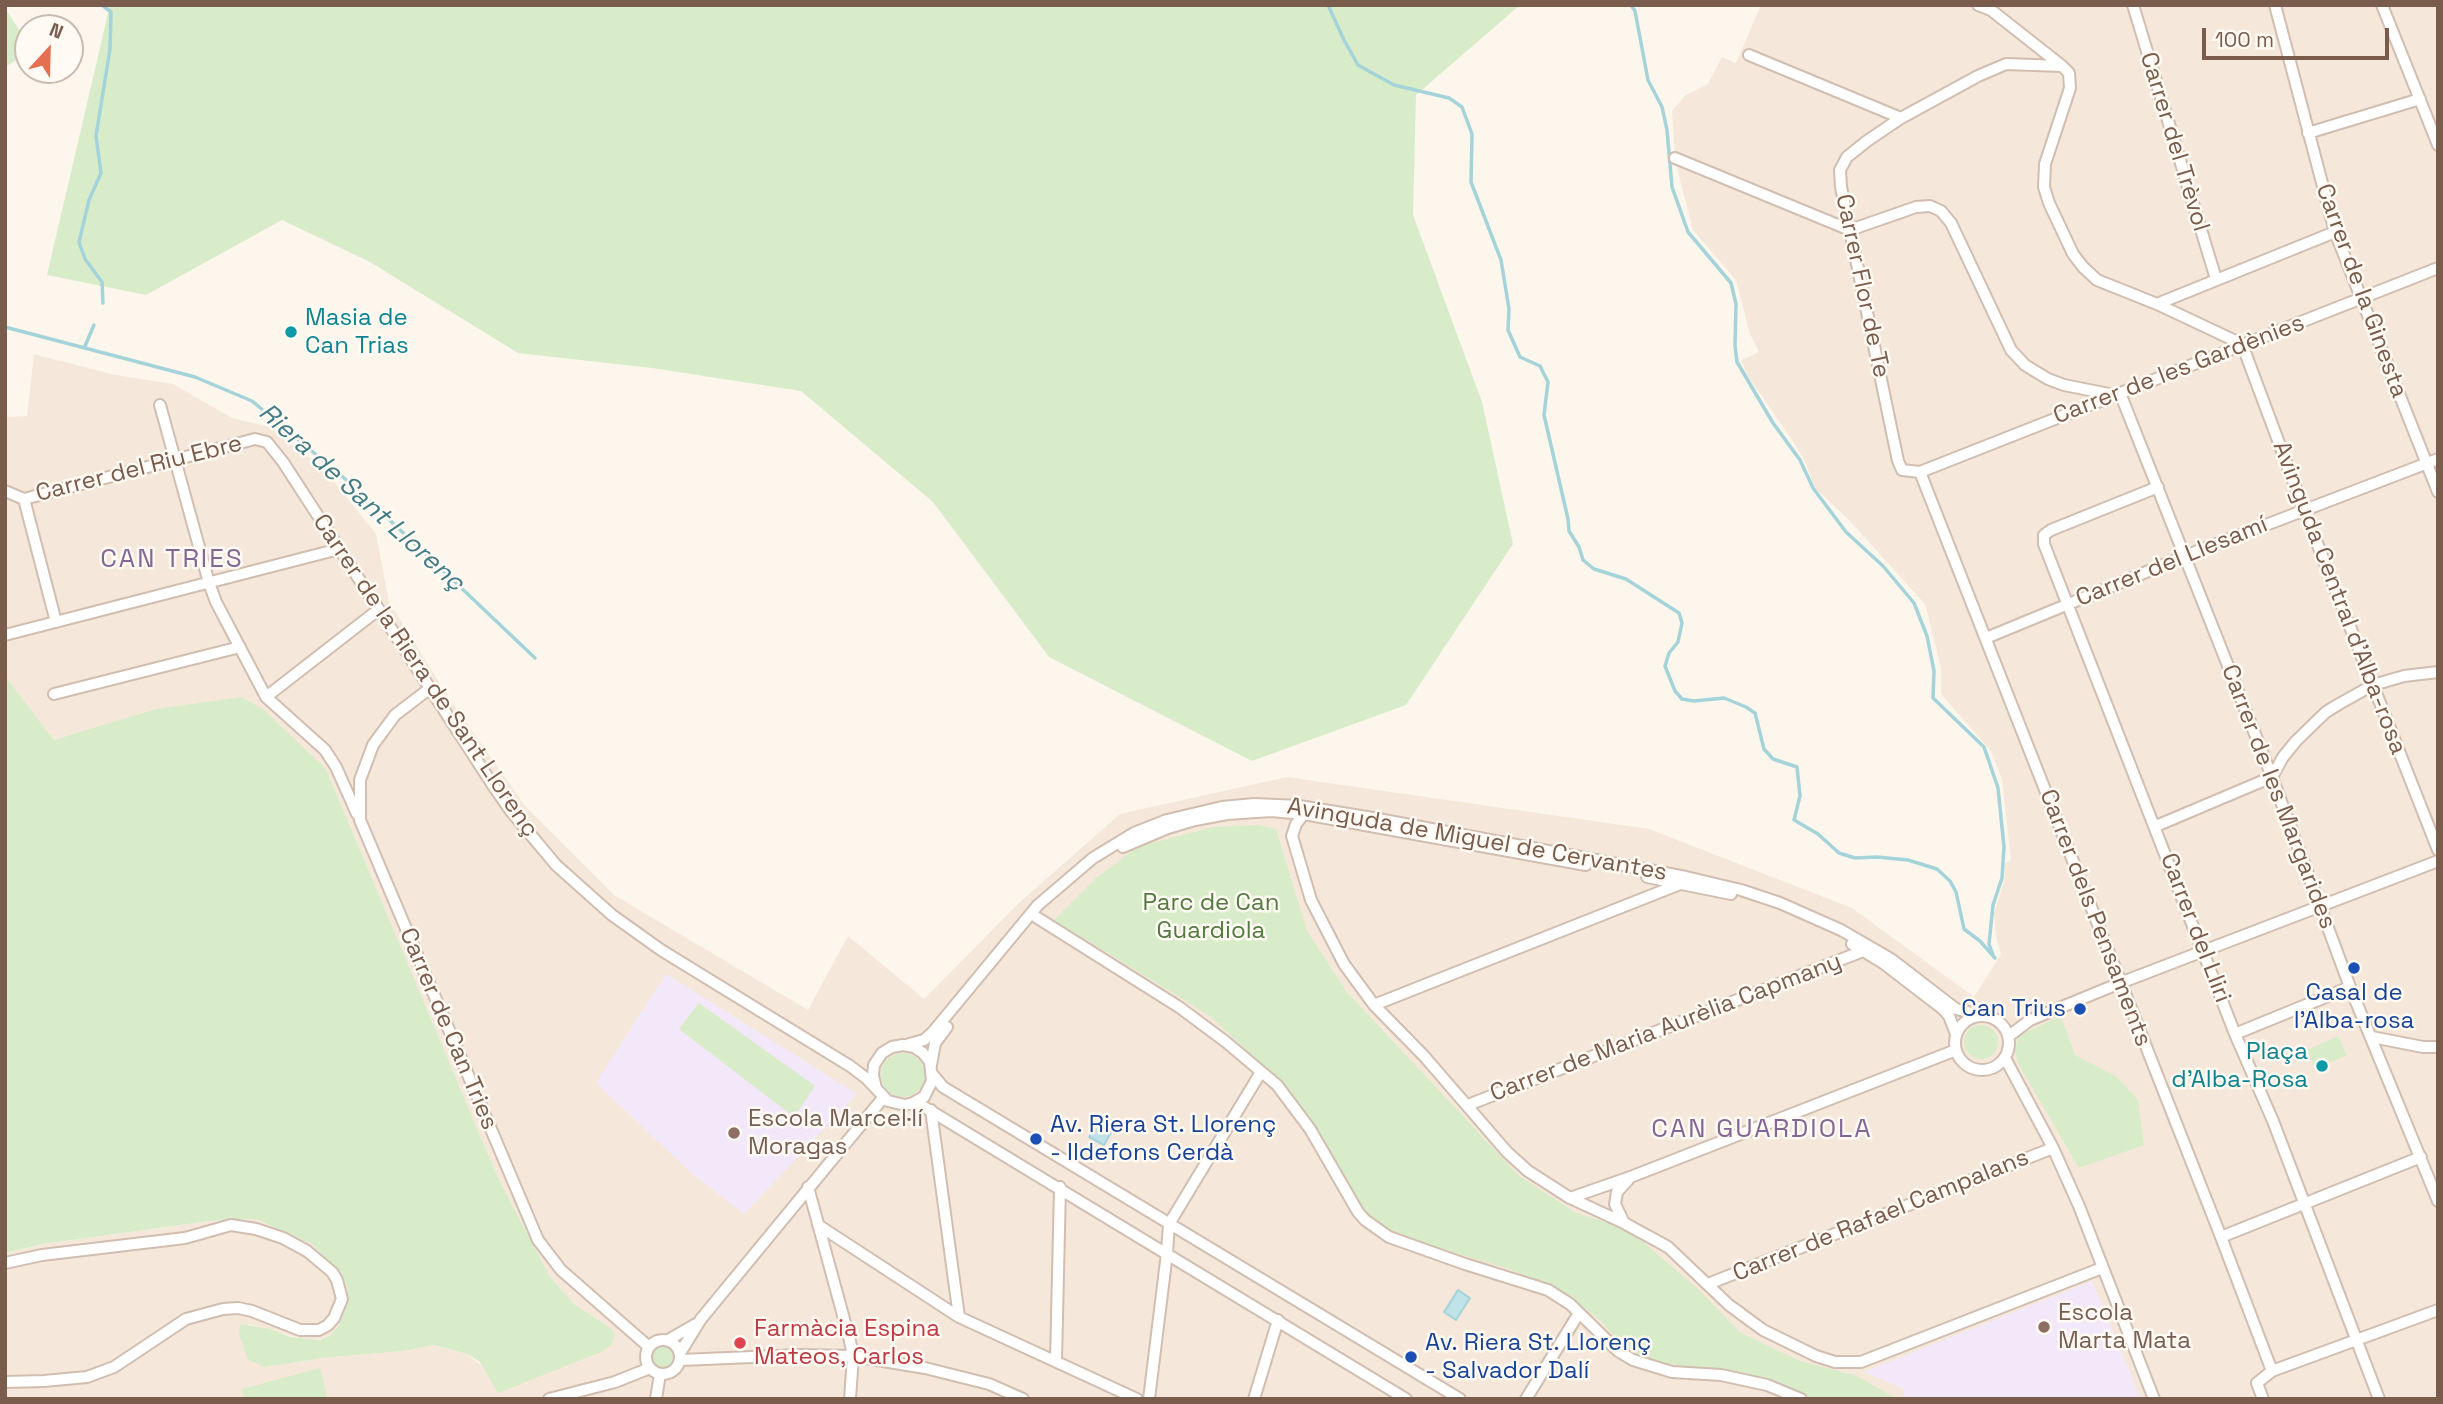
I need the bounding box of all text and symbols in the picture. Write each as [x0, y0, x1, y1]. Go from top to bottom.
north arrow [14, 14, 84, 84]
scale bar [2205, 14, 2392, 58]
text: N [46, 17, 67, 45]
text: 100 m [2215, 26, 2274, 53]
street label: Carrer del Trèvol [2133, 49, 2215, 235]
street label: Carrer de la Ginesta [2309, 180, 2413, 402]
street label: Carrer Flor de Te [1828, 192, 1896, 380]
place label: Masia de Can Trias [305, 304, 409, 360]
street label: Carrer de les Gardènies [2049, 309, 2309, 431]
marker: Masia de Can Trias [283, 324, 299, 340]
water label: Riera de Sant Llorenç [252, 397, 470, 599]
street label: Carrer del Riu Ebre [33, 429, 245, 509]
street label: Avinguda Central d'Alba-rosa [2266, 437, 2412, 759]
street label: Carrer de la Riera de Sant Llorenç [306, 509, 544, 843]
street label: Carrer del Llesamí [2072, 510, 2272, 614]
district label: CAN TRIES [101, 544, 243, 576]
street label: Carrer de les Margarides [2214, 661, 2342, 933]
street label: Carrer dels Pensaments [2033, 785, 2157, 1051]
street label: Avinguda de Miguel de Cervantes [1285, 792, 1669, 888]
street label: Carrer del Lliri [2153, 849, 2237, 1007]
park label: Parc de Can Guardiola [1143, 889, 1279, 945]
street label: Carrer de Can Tries [392, 924, 504, 1134]
street label: Carrer de Maria Aurèlia Capmany [1486, 947, 1846, 1109]
marker: Casal de l'Alba-rosa [2346, 960, 2362, 976]
place label: Casal de l'Alba-rosa [2294, 979, 2414, 1035]
place label: Can Trius [1961, 995, 2066, 1023]
marker: Can Trius [2072, 1001, 2088, 1017]
place label: Plaça d'Alba-Rosa [2171, 1038, 2308, 1094]
marker: Plaça d'Alba-Rosa [2314, 1058, 2330, 1074]
place label: Escola Marcel·lí Moragas [748, 1105, 923, 1161]
place label: Av. Riera St. Llorenç - Ildefons Cerdà [1050, 1111, 1276, 1167]
district label: CAN GUARDIOLA [1653, 1114, 1871, 1146]
marker: Escola Marcel·lí Moragas [726, 1125, 742, 1141]
marker: Av. Riera St. Llorenç - Ildefons Cerdà [1028, 1131, 1044, 1147]
street label: Carrer de Rafael Campalans [1729, 1143, 2033, 1289]
place label: Escola Marta Mata [2058, 1299, 2191, 1355]
place label: Farmàcia Espina Mateos, Carlos [754, 1315, 940, 1371]
marker: Escola Marta Mata [2036, 1319, 2052, 1335]
place label: Av. Riera St. Llorenç - Salvador Dalí [1425, 1329, 1651, 1385]
marker: Farmàcia Espina Mateos, Carlos [732, 1335, 748, 1351]
marker: Av. Riera St. Llorenç - Salvador Dalí [1403, 1349, 1419, 1365]

